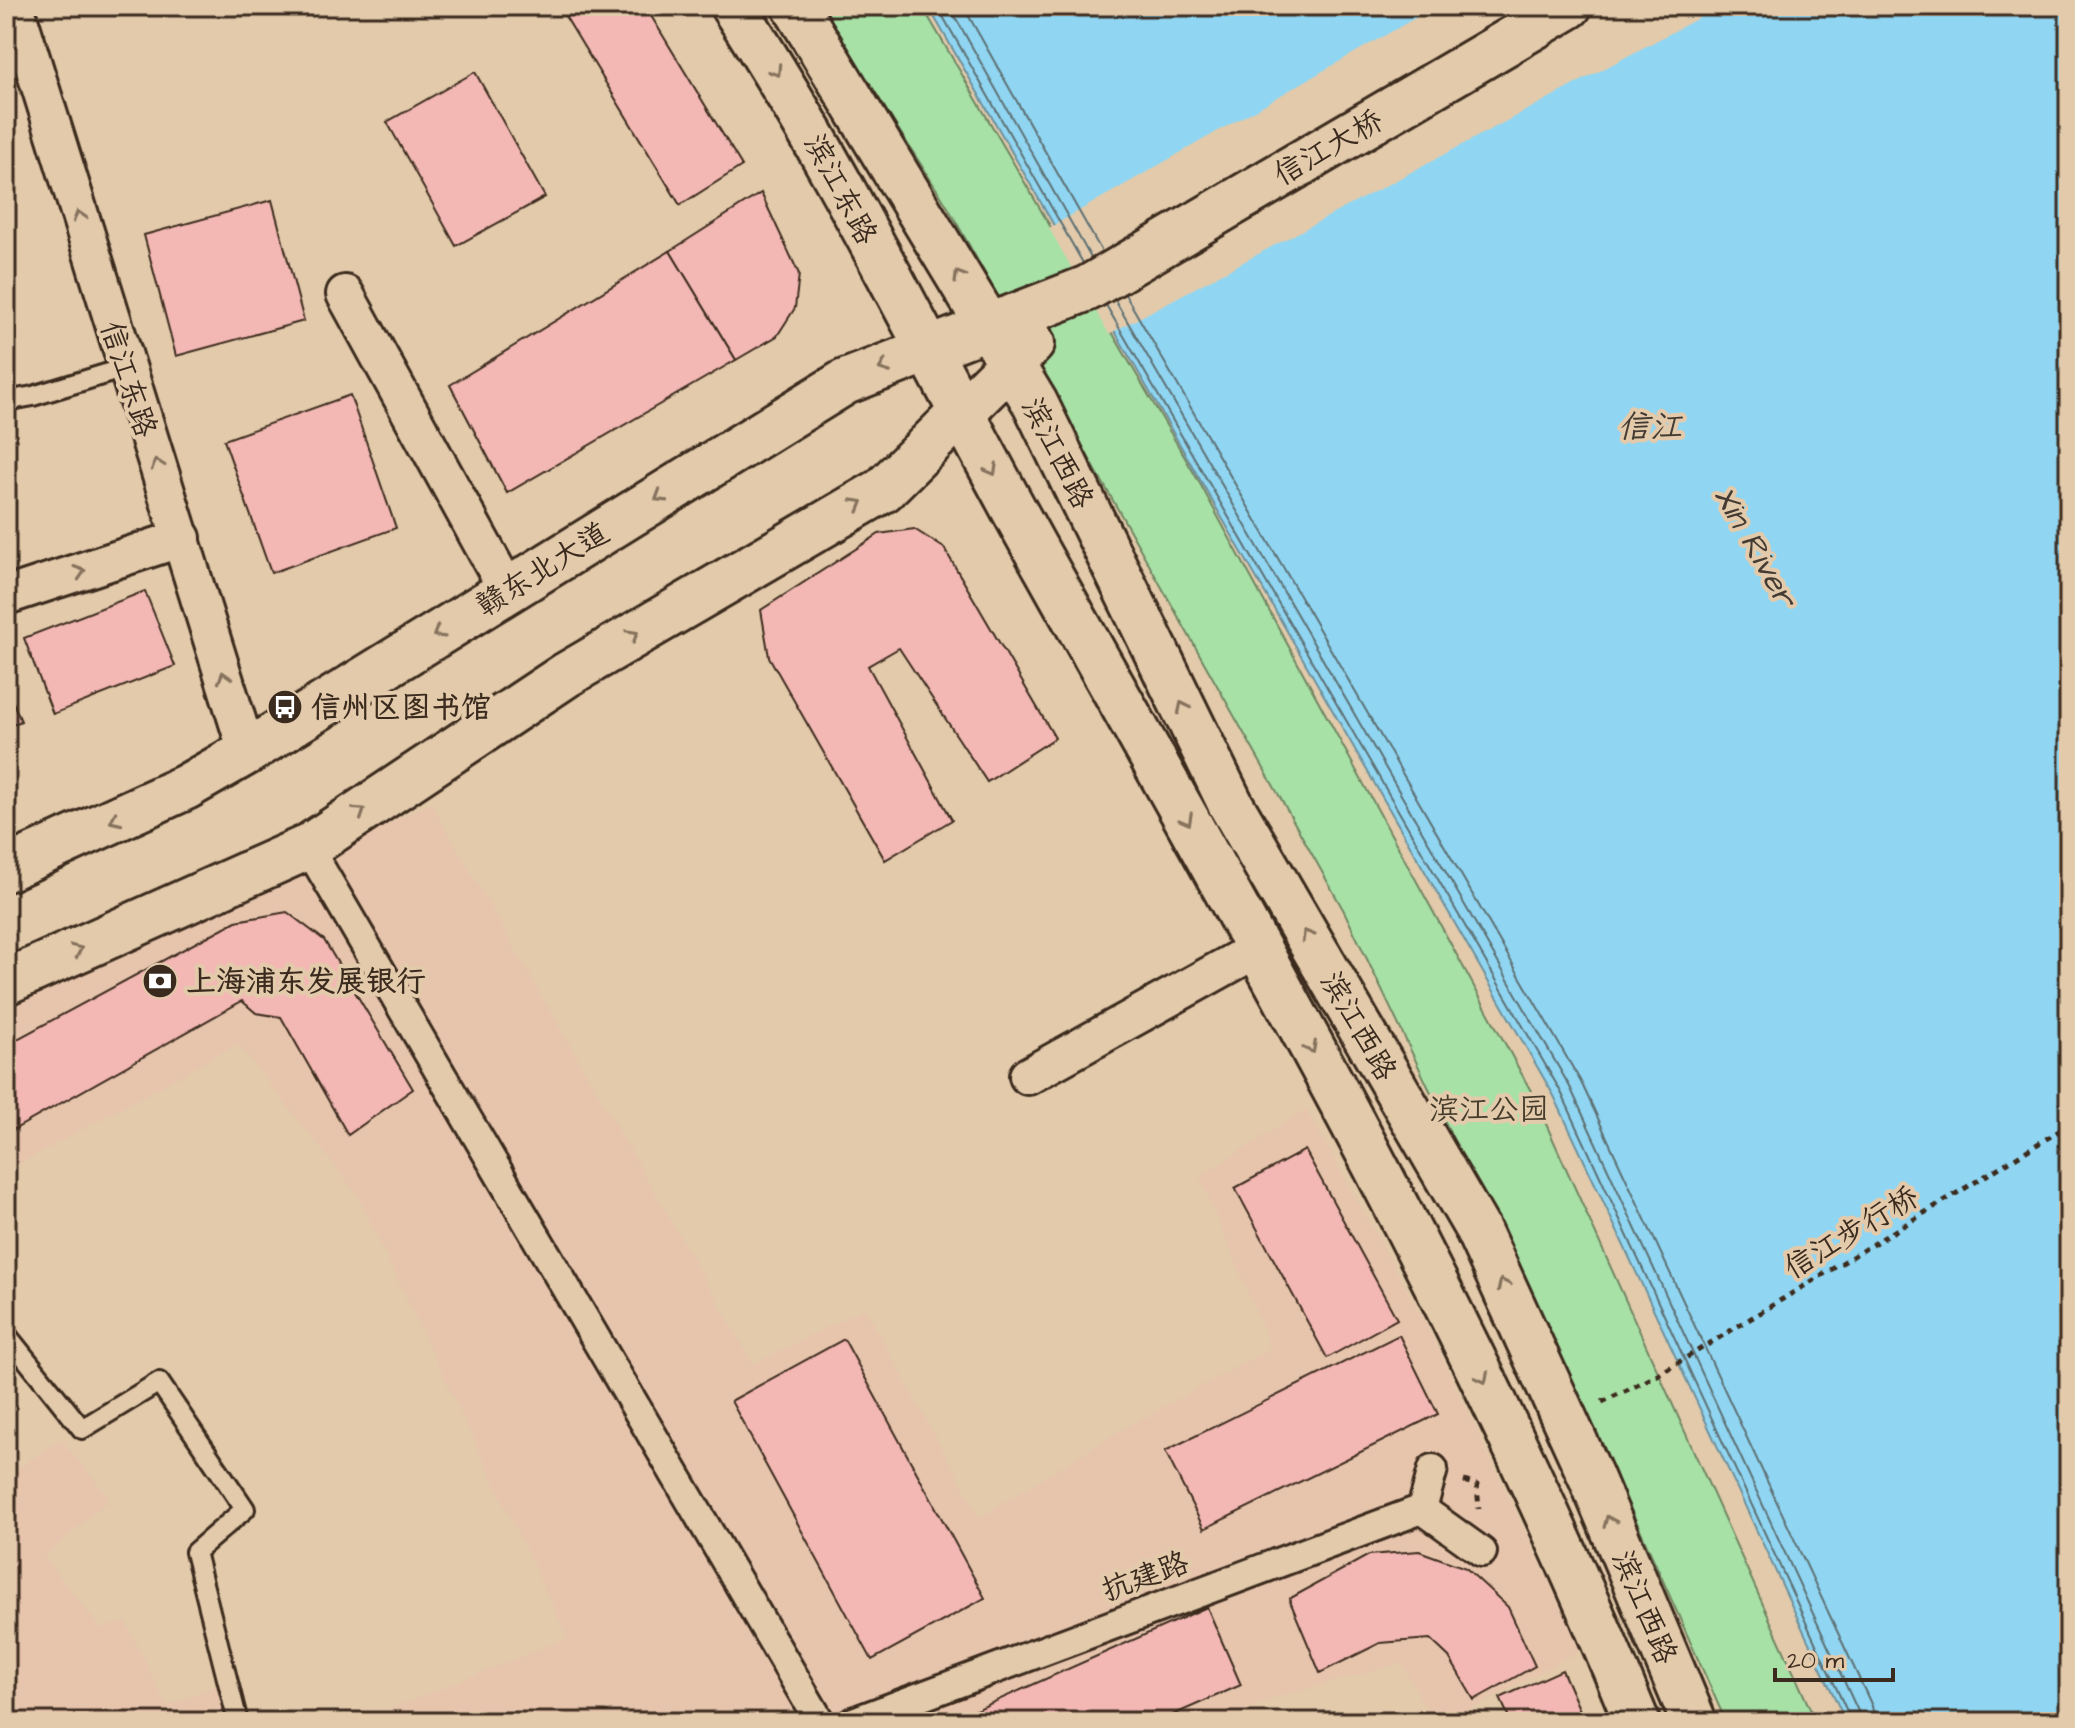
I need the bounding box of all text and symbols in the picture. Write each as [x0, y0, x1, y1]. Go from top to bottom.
one-way arrow [766, 62, 781, 77]
street label: 信江大桥 [1266, 100, 1391, 196]
street label: 滨江东路 [793, 127, 887, 252]
one-way arrow [72, 210, 88, 224]
one-way arrow [953, 270, 969, 285]
street label: 信江东路 [90, 316, 167, 443]
one-way arrow [878, 357, 892, 374]
street label: 滨江西路 [1011, 390, 1103, 516]
water label: 信江 [1618, 405, 1684, 450]
one-way arrow [150, 458, 166, 472]
one-way arrow [982, 461, 998, 476]
water label: Xin River [1702, 478, 1809, 618]
one-way arrow [654, 487, 668, 502]
one-way arrow [849, 498, 864, 514]
street label: 赣东北大道 [468, 512, 617, 627]
one-way arrow [73, 566, 87, 582]
one-way arrow [433, 624, 447, 639]
one-way arrow [624, 629, 639, 645]
one-way arrow [217, 671, 233, 685]
place label: 信州区图书馆 [311, 687, 491, 729]
bus stop icon: 信州区图书馆 [266, 688, 304, 726]
one-way arrow [1177, 700, 1193, 715]
one-way arrow [352, 807, 366, 822]
one-way arrow [109, 810, 123, 826]
one-way arrow [1177, 811, 1192, 826]
one-way arrow [1301, 930, 1317, 944]
one-way arrow [69, 944, 83, 960]
place label: 上海浦东发展银行 [186, 961, 426, 1003]
bank icon: 上海浦东发展银行 [141, 962, 179, 1000]
street label: 滨江西路 [1310, 964, 1406, 1089]
one-way arrow [1302, 1039, 1317, 1054]
park label: 滨江公园 [1429, 1089, 1549, 1131]
street label: 信江步行桥 [1776, 1176, 1927, 1289]
one-way arrow [1496, 1278, 1512, 1292]
one-way arrow [1474, 1369, 1489, 1384]
one-way arrow [1603, 1515, 1619, 1529]
street label: 抗建路 [1096, 1542, 1195, 1612]
street label: 滨江西路 [1601, 1544, 1687, 1671]
scale bar [1775, 1632, 1893, 1682]
text: 20 m [1787, 1644, 1844, 1678]

